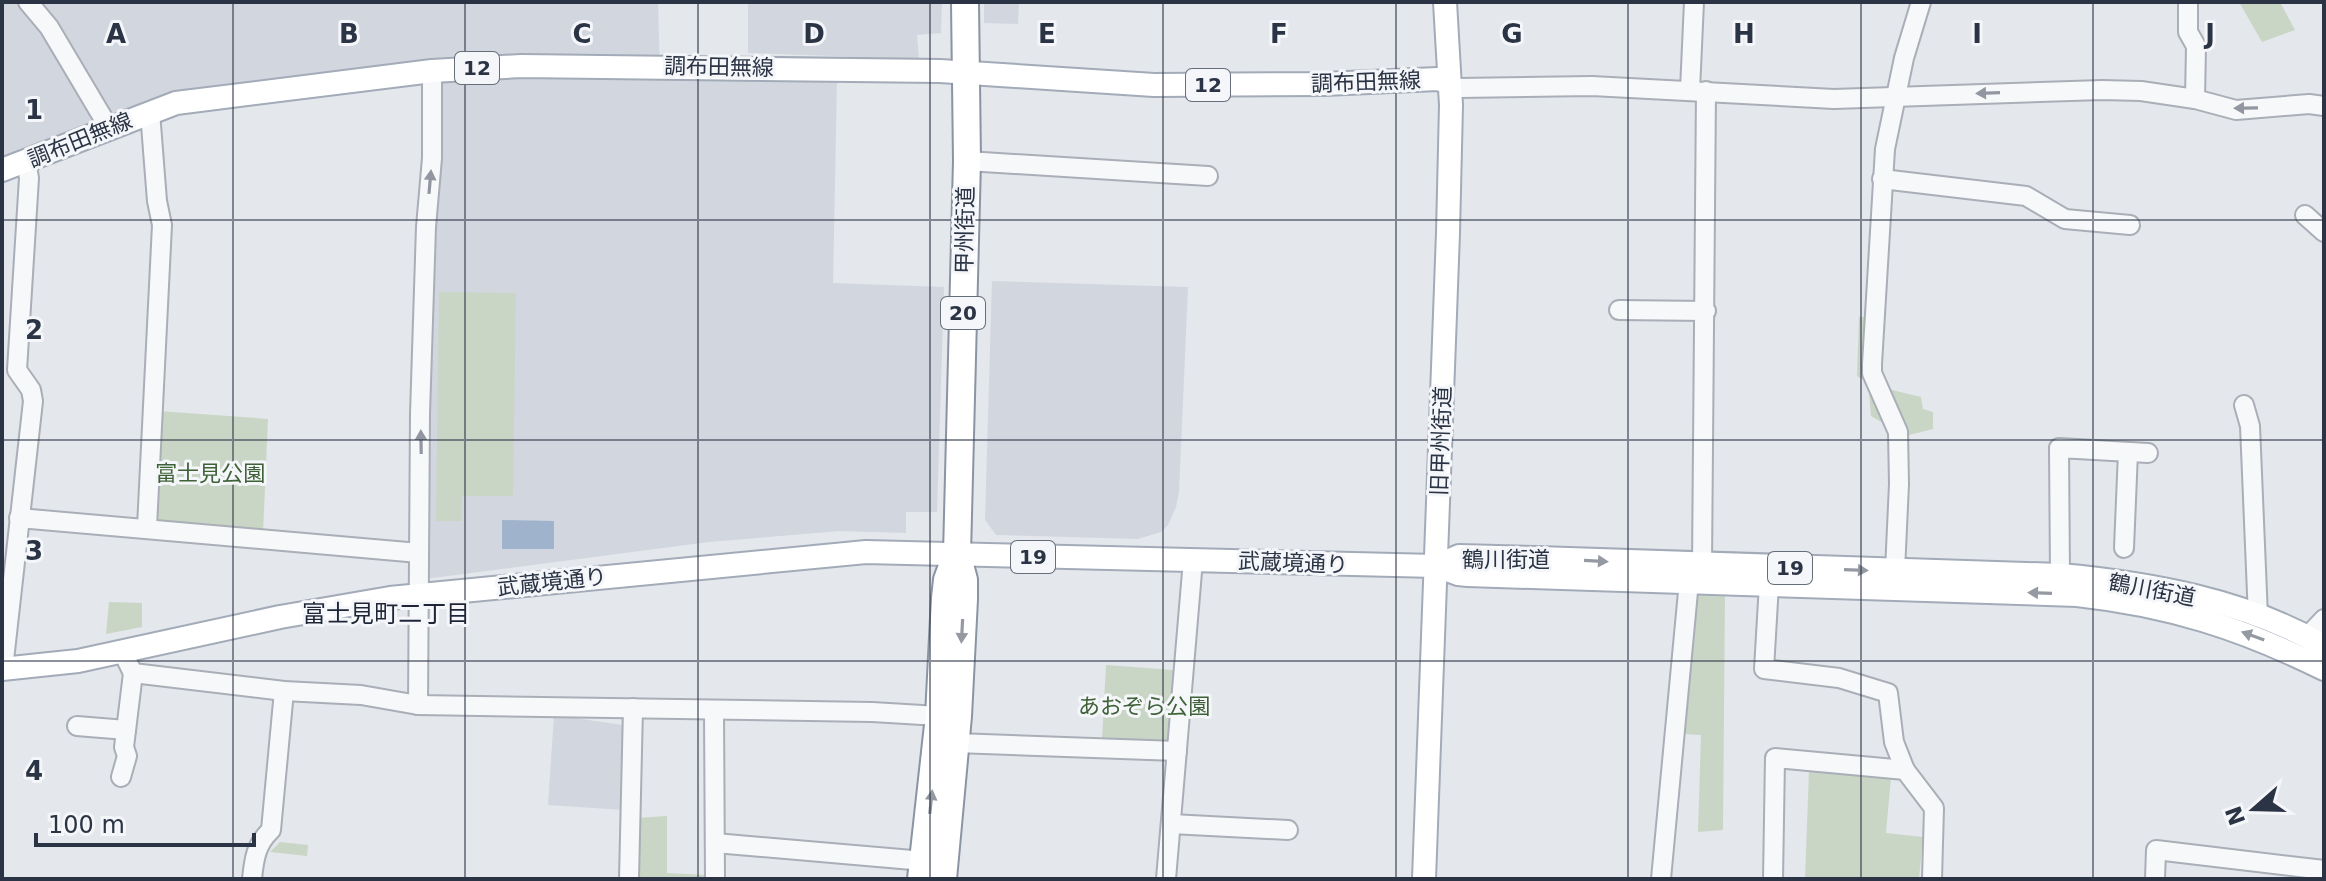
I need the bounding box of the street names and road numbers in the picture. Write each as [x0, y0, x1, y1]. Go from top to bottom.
road number: 12 [455, 52, 499, 84]
street label: 調布田無線 [664, 54, 774, 80]
street label: 調布田無線 [1311, 68, 1421, 96]
road number: 12 [1186, 69, 1230, 101]
street label: 調布田無線 [24, 108, 136, 172]
street label: 甲州街道 [952, 186, 978, 274]
road number: 20 [941, 297, 985, 329]
street label: 旧甲州街道 [1427, 386, 1455, 496]
road number: 19 [1011, 541, 1055, 573]
street label: 鶴川街道 [1462, 547, 1550, 572]
street label: 武蔵境通り [1238, 549, 1348, 577]
road number: 19 [1768, 552, 1812, 584]
street label: 武蔵境通り [496, 564, 608, 600]
street label: 鶴川街道 [2106, 569, 2198, 611]

